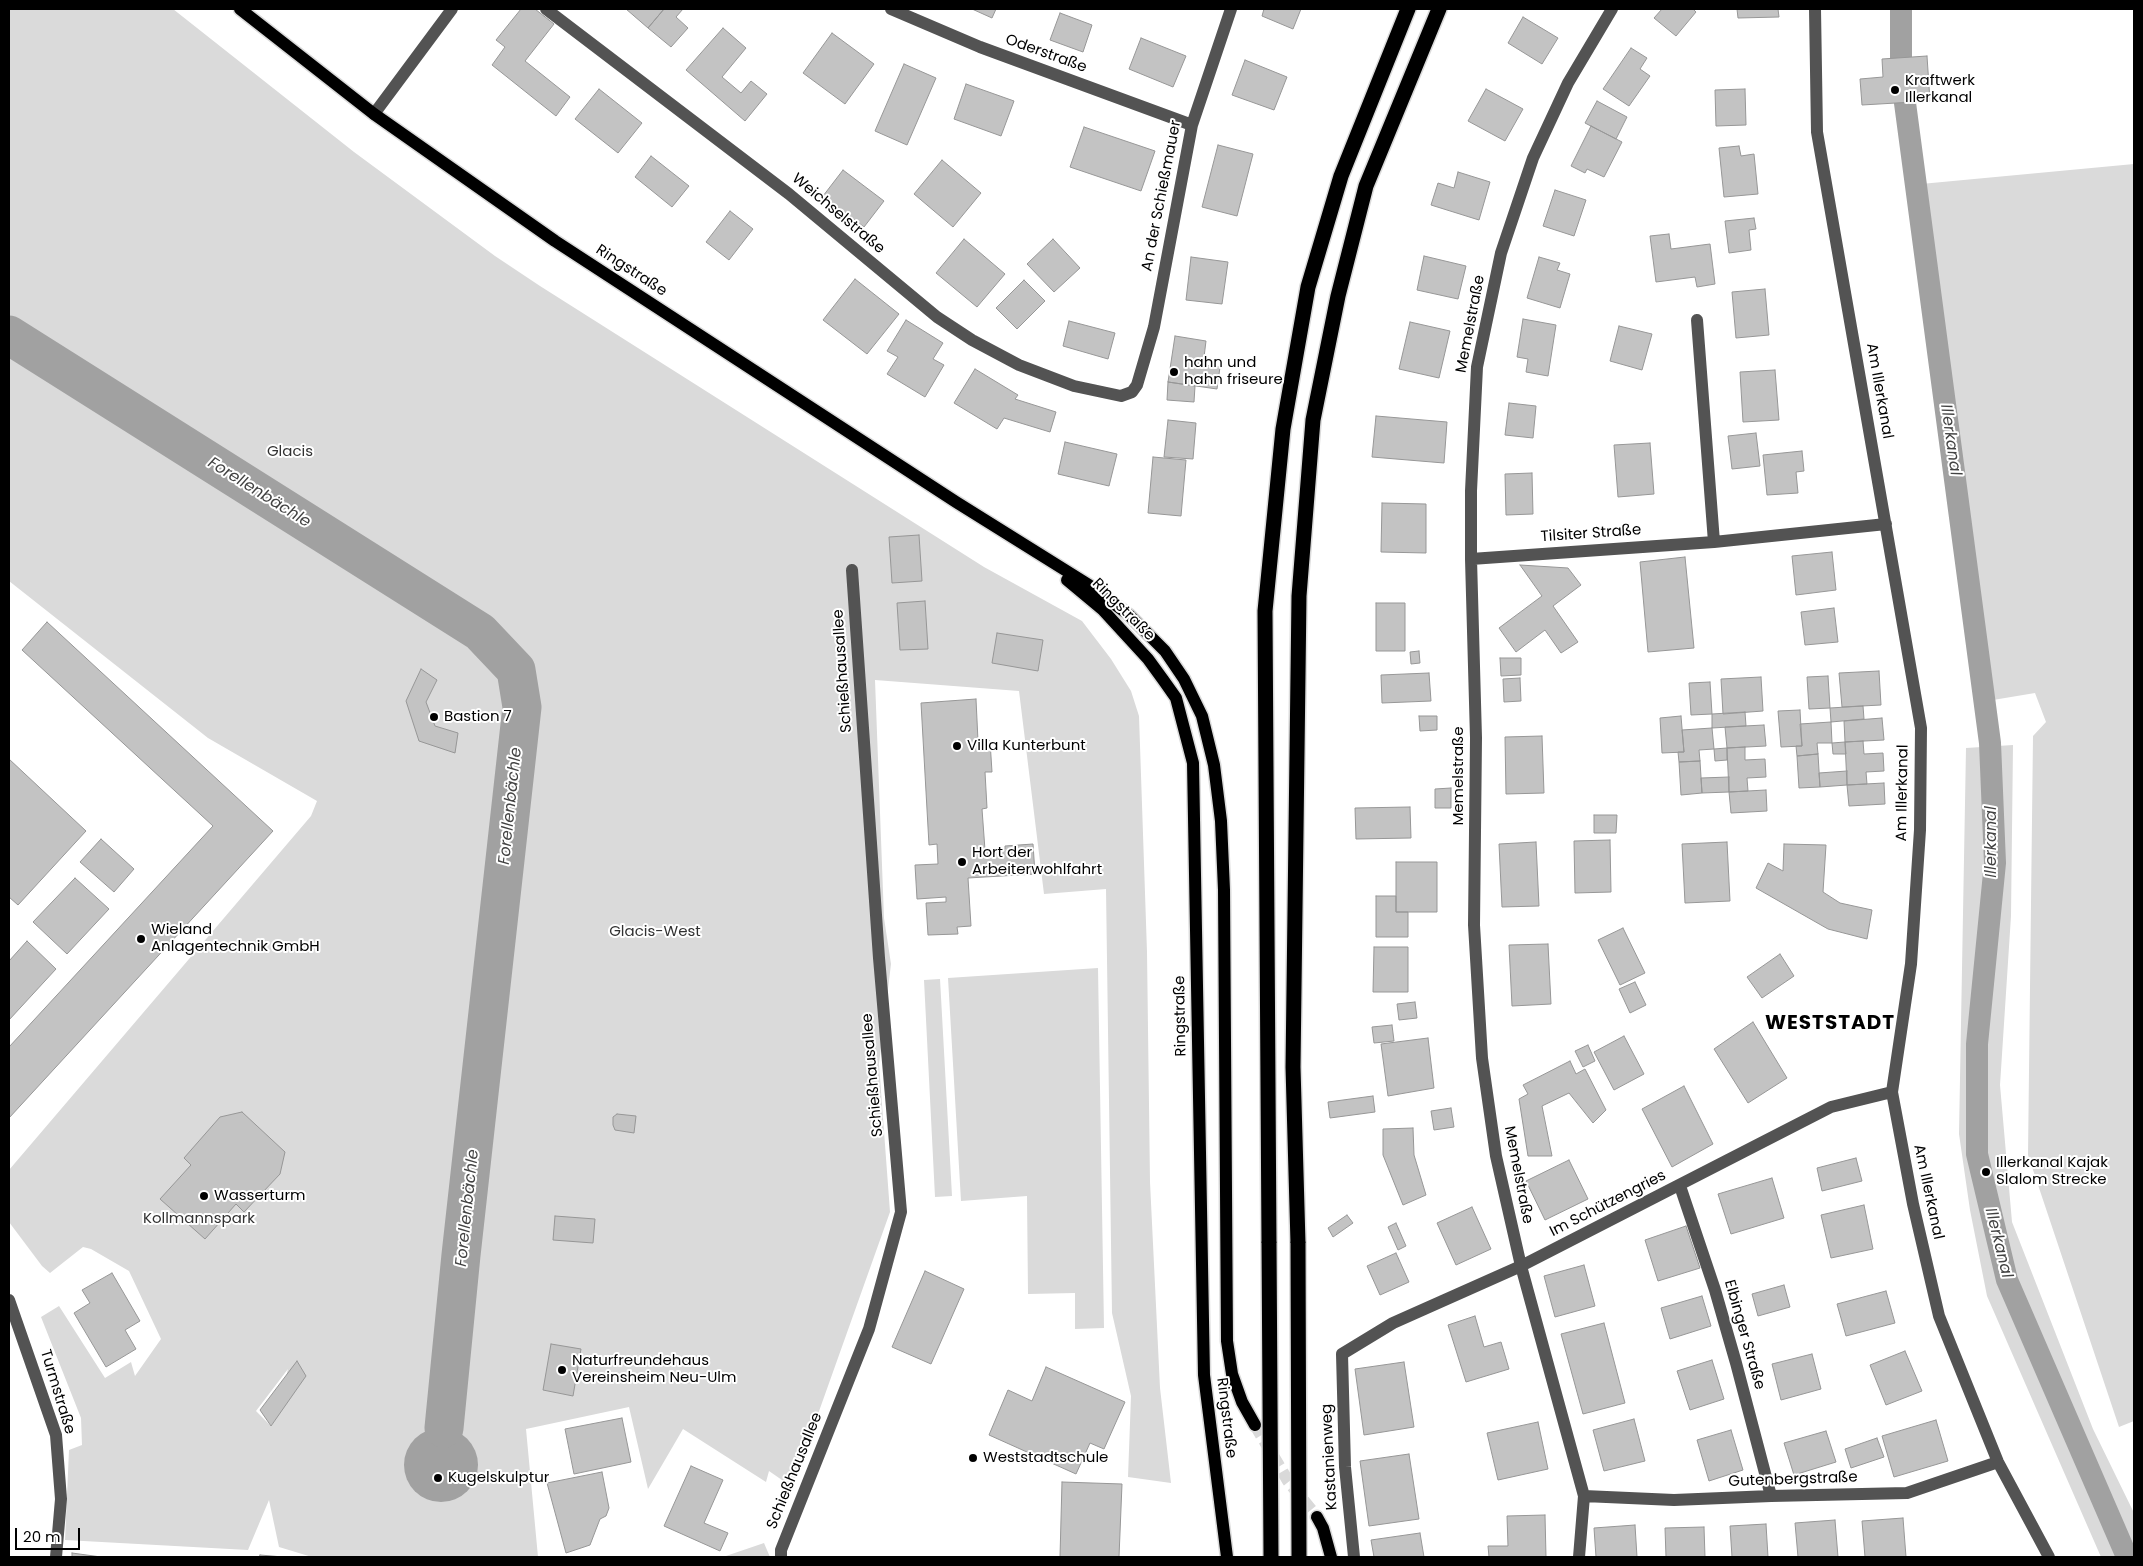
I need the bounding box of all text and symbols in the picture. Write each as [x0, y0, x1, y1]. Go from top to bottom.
street label: Oderstraße [1003, 31, 1089, 77]
place label: Kraftwerk Illerkanal [1905, 72, 1975, 107]
marker: Kraftwerk Illerkanal [1889, 84, 1901, 96]
street label: An der Schießmauer [1139, 119, 1185, 273]
street label: Weichselstraße [788, 170, 888, 258]
street label: Ringstraße [592, 241, 670, 301]
street label: Memelstraße [1453, 274, 1489, 374]
street label: Am Illerkanal [1862, 342, 1896, 440]
place label: hahn und hahn friseure [1184, 354, 1283, 389]
marker: hahn und hahn friseure [1168, 366, 1180, 378]
water label: Illerkanal [1936, 403, 1964, 477]
park label: Glacis [267, 443, 313, 461]
water label: Forellenbächle [204, 454, 314, 532]
street label: Tilsiter Straße [1540, 522, 1642, 546]
street label: Ringstraße [1088, 575, 1158, 645]
street label: Schießhausallee [830, 609, 856, 733]
place label: Bastion 7 [444, 708, 512, 726]
marker: Bastion 7 [428, 711, 440, 723]
street label: Memelstraße [1450, 726, 1468, 826]
place label: Villa Kunterbunt [967, 737, 1086, 755]
marker: Villa Kunterbunt [951, 740, 963, 752]
street label: Am Illerkanal [1893, 744, 1913, 842]
water label: Forellenbächle [495, 746, 527, 866]
water label: Illerkanal [1982, 806, 2002, 878]
place label: Hort der Arbeiterwohlfahrt [972, 844, 1102, 879]
marker: Hort der Arbeiterwohlfahrt [956, 856, 968, 868]
place label: Wieland Anlagentechnik GmbH [151, 921, 320, 956]
park label: Glacis-West [609, 923, 701, 941]
marker: Wieland Anlagentechnik GmbH [135, 933, 147, 945]
street label: Ringstraße [1171, 975, 1191, 1057]
street label: Schießhausallee [859, 1012, 887, 1138]
district label: WESTSTADT [1764, 1012, 1896, 1036]
street label: Memelstraße [1500, 1125, 1536, 1225]
street label: Am Illerkanal [1909, 1143, 1947, 1241]
water label: Forellenbächle [452, 1148, 484, 1268]
place label: Illerkanal Kajak Slalom Strecke [1996, 1154, 2108, 1189]
marker: Illerkanal Kajak Slalom Strecke [1980, 1166, 1992, 1178]
street label: Im Schützengries [1547, 1167, 1669, 1241]
place label: Wasserturm [214, 1187, 305, 1205]
marker: Wasserturm [198, 1190, 210, 1202]
water label: Illerkanal [1980, 1206, 2016, 1280]
park label: Kollmannspark [143, 1210, 255, 1228]
street label: Elbinger Straße [1720, 1278, 1768, 1392]
street label: Turmstraße [36, 1348, 78, 1436]
place label: Naturfreundehaus Vereinsheim Neu-Ulm [572, 1352, 736, 1387]
marker: Naturfreundehaus Vereinsheim Neu-Ulm [556, 1364, 568, 1376]
street label: Ringstraße [1212, 1377, 1240, 1459]
street label: Kastanienweg [1318, 1403, 1342, 1511]
street label: Schießhausallee [763, 1410, 827, 1532]
place label: Weststadtschule [983, 1449, 1108, 1467]
marker: Weststadtschule [967, 1452, 979, 1464]
place label: Kugelskulptur [448, 1469, 549, 1487]
street label: Gutenbergstraße [1728, 1469, 1858, 1491]
marker: Kugelskulptur [432, 1472, 444, 1484]
scale bar [18, 1518, 82, 1550]
text: 20 m [23, 1526, 61, 1547]

